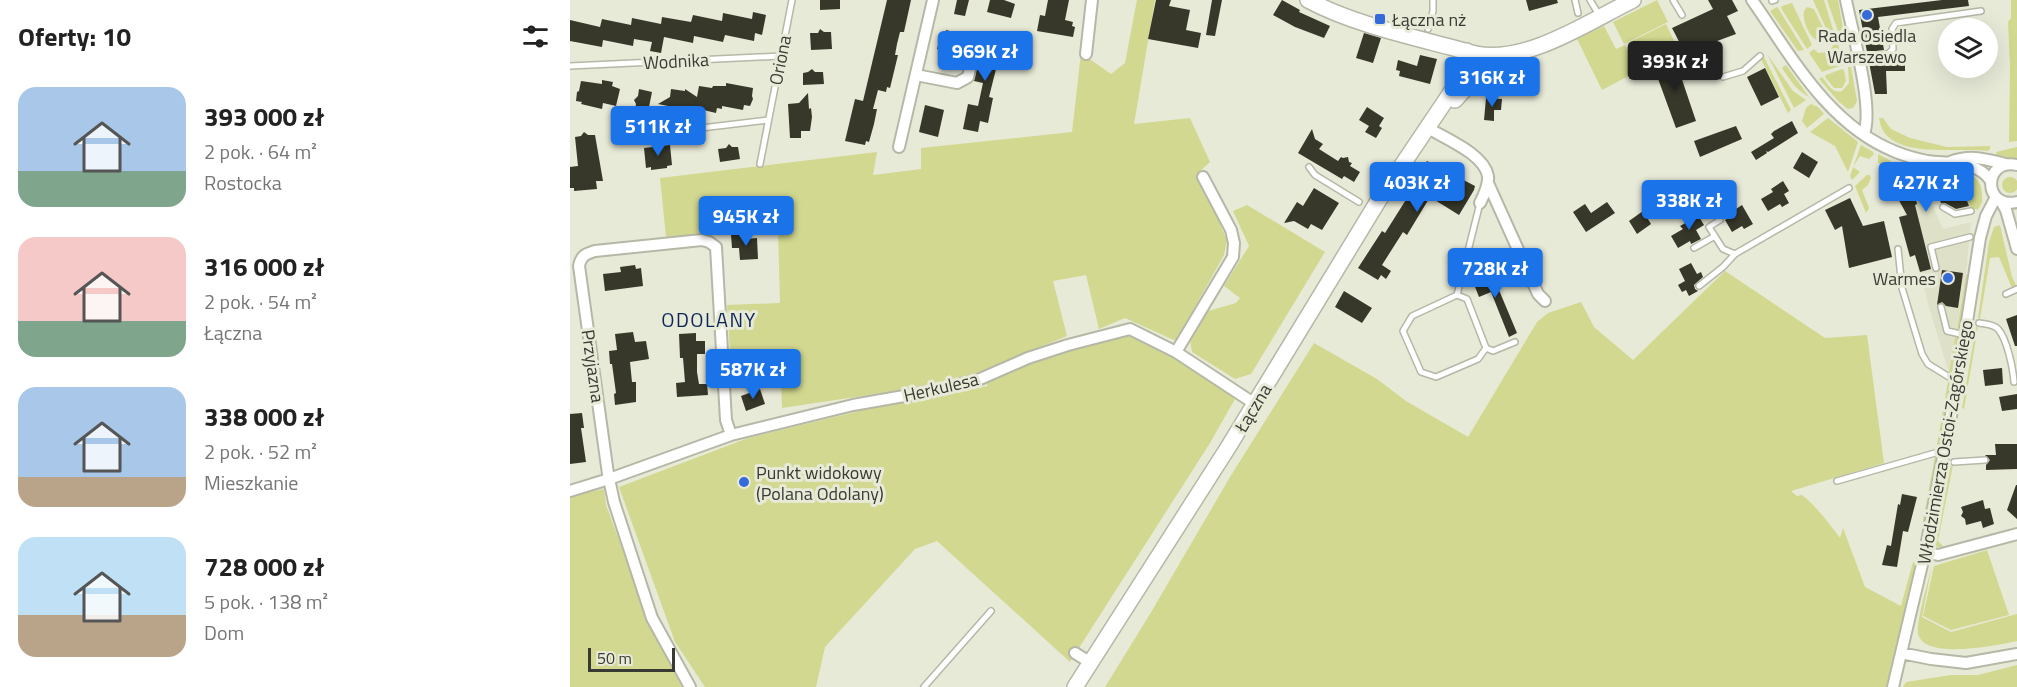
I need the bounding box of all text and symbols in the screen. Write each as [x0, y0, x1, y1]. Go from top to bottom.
place label: Łączna nż [1391, 6, 1466, 33]
marker: Rada Osiedla Warszewo [1860, 8, 1874, 22]
marker: Łączna nż [1373, 12, 1387, 26]
text: Oferty: 10 [18, 17, 131, 56]
map controls [1938, 18, 1998, 78]
button: layers [1938, 18, 1998, 78]
icon: filters [519, 20, 552, 53]
place label: Rada Osiedla Warszewo [1818, 22, 1916, 70]
pin: 969K zł [930, 31, 1040, 82]
street label: Oriona [762, 33, 798, 87]
text: 969K zł [952, 35, 1018, 66]
pin: 393K zł [1620, 41, 1730, 92]
text: 393K zł [1642, 45, 1708, 76]
street label: Wodnika [642, 46, 710, 76]
pin: 316K zł [1437, 57, 1547, 108]
text: 316K zł [1459, 61, 1525, 92]
text: 393 000 zł [204, 97, 325, 136]
pin: 511K zł [603, 106, 713, 157]
text: 511K zł [625, 110, 691, 141]
icon: home [66, 111, 138, 183]
text: 2 pok. · 64 m² [204, 136, 317, 167]
pin: 403K zł [1362, 162, 1472, 213]
pin: 427K zł [1871, 162, 1981, 213]
text: 403K zł [1384, 166, 1450, 197]
text: 427K zł [1893, 166, 1959, 197]
text: Rostocka [204, 167, 282, 198]
pin: 338K zł [1634, 180, 1744, 231]
text: 338K zł [1656, 184, 1722, 215]
pin: 945K zł [691, 196, 801, 247]
text: 945K zł [713, 200, 779, 231]
text: 316 000 zł [204, 247, 325, 286]
pin: 728K zł [1440, 248, 1550, 299]
text: 728K zł [1462, 252, 1528, 283]
icon: home [66, 261, 138, 333]
place label: Warmes [1873, 265, 1936, 292]
marker: Warmes [1941, 271, 1955, 285]
text: 2 pok. · 54 m² [204, 286, 317, 317]
district label: ODOLANY [661, 304, 757, 335]
text: Łączna [204, 317, 262, 348]
street label: Włodzimierza Ostoi-Zagórskiego [1910, 318, 1980, 566]
street label: Przyjazna [575, 328, 611, 404]
pin: 587K zł [698, 349, 808, 400]
text: 587K zł [720, 353, 786, 384]
street label: Herkulesa [901, 365, 981, 409]
street label: Łączna [1227, 379, 1278, 438]
text: 338 000 zł [204, 397, 325, 436]
icon: home [66, 411, 138, 483]
text: 2 pok. · 52 m² [204, 436, 317, 467]
place label: Punkt widokowy (Polana Odolany) [756, 459, 884, 507]
text: Mieszkanie [204, 467, 298, 498]
marker: Punkt widokowy (Polana Odolany) [737, 475, 751, 489]
text: 728 000 zł [204, 547, 325, 586]
icon: home [66, 561, 138, 633]
text: 5 pok. · 138 m² [204, 586, 328, 617]
text: Dom [204, 617, 244, 648]
scale bar [588, 645, 675, 672]
text: 50 m [597, 646, 632, 670]

